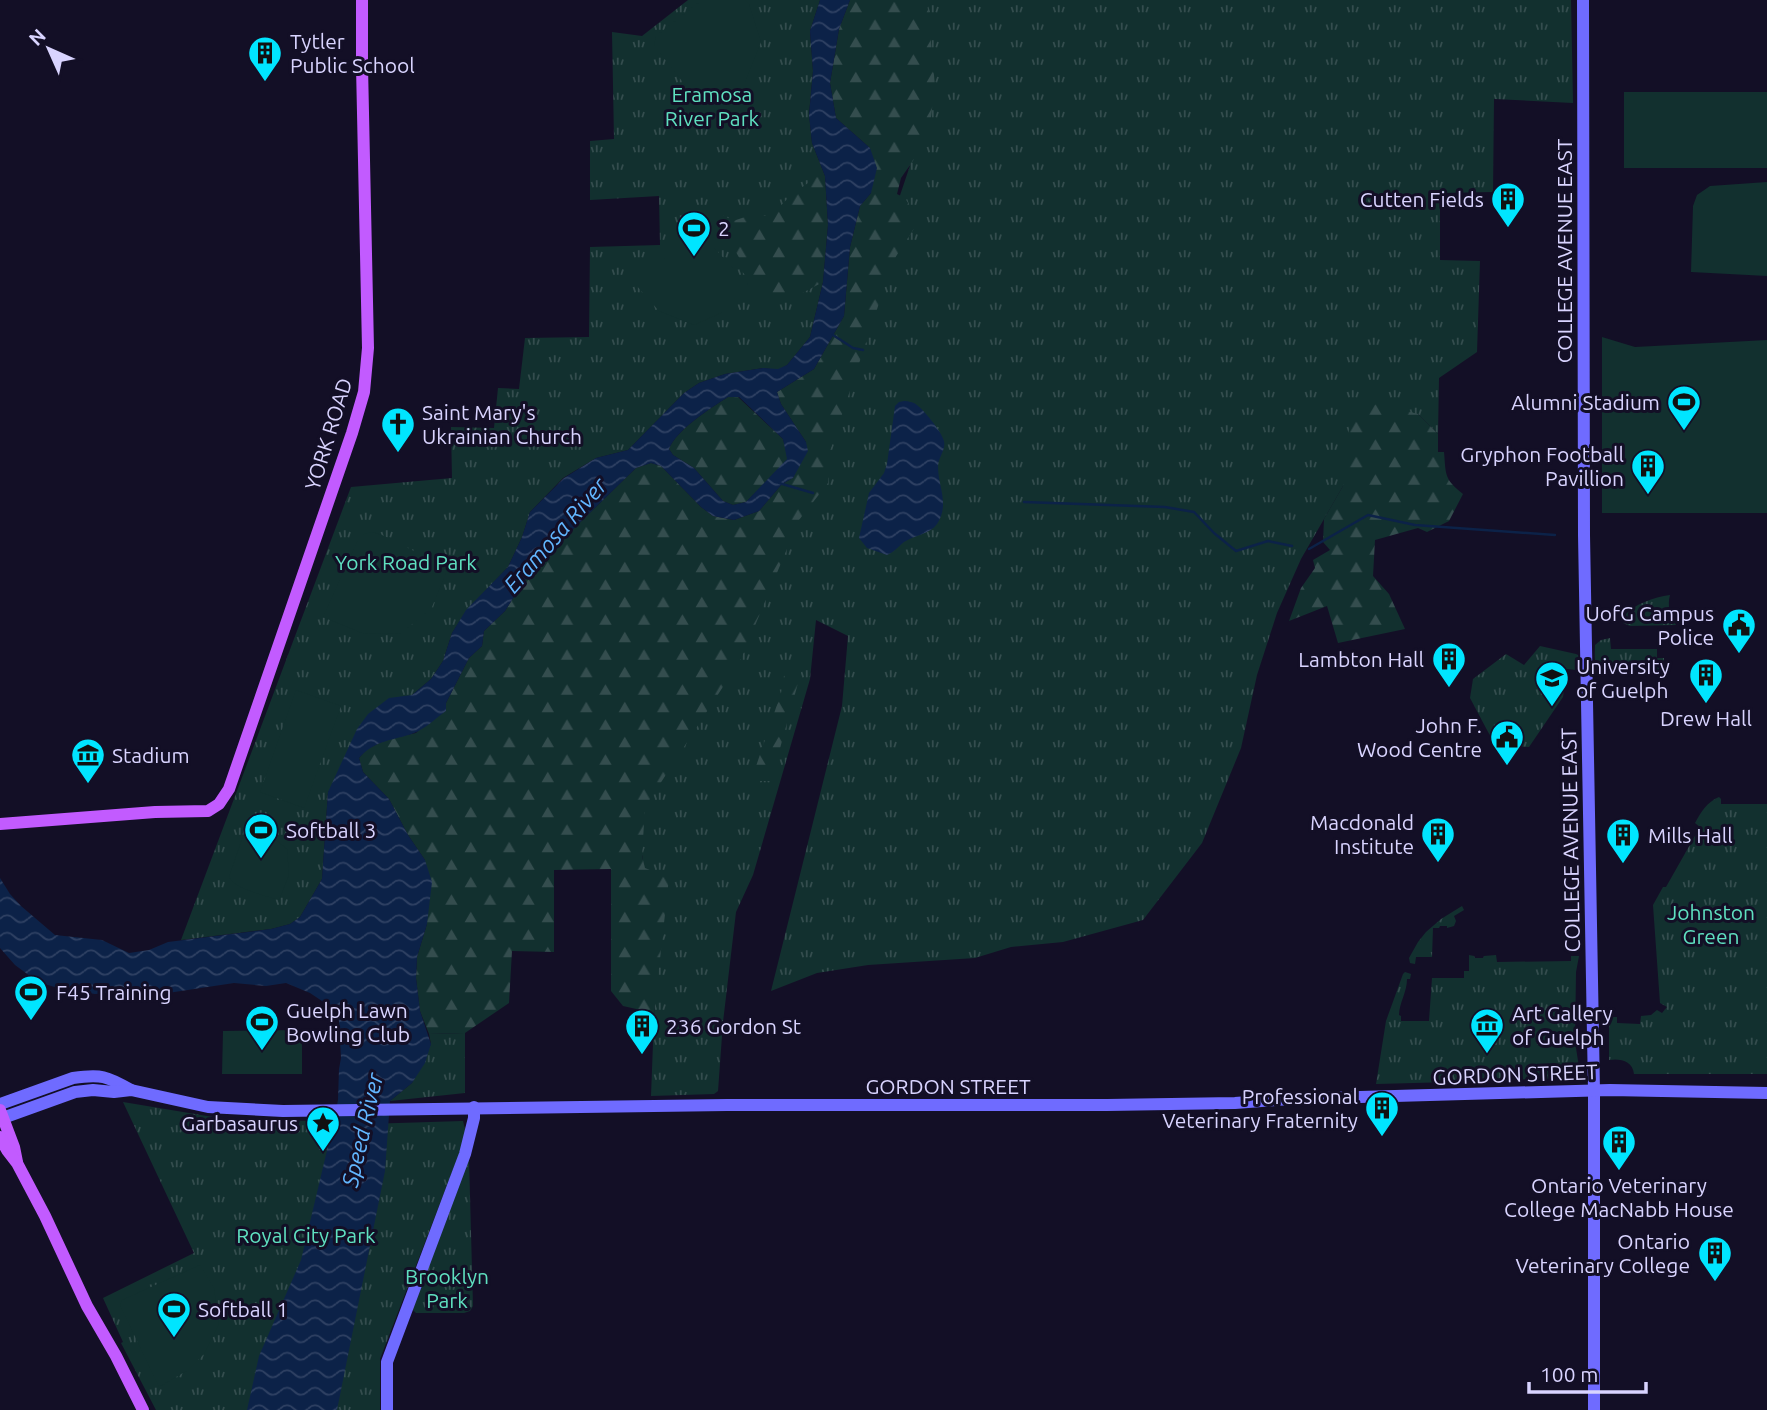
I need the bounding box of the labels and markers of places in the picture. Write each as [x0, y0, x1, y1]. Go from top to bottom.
place label: Tytler Public School [290, 29, 415, 77]
building icon: Tytler Public School [246, 34, 284, 83]
building icon: Cutten Fields [1489, 180, 1527, 229]
place label: Cutten Fields [1360, 187, 1484, 211]
sports icon: 2 [675, 209, 713, 258]
place label: 2 [718, 216, 730, 240]
sports icon: Alumni Stadium [1665, 383, 1703, 432]
place label: Alumni Stadium [1511, 390, 1660, 414]
place label: Saint Mary's Ukrainian Church [422, 400, 582, 448]
church icon: Saint Mary's Ukrainian Church [379, 405, 417, 454]
place label: Gryphon Football Pavillion [1460, 442, 1624, 490]
building icon: Gryphon Football Pavillion [1629, 447, 1667, 496]
place label: UofG Campus Police [1585, 601, 1714, 649]
public building icon: UofG Campus Police [1720, 606, 1758, 655]
building icon: Lambton Hall [1430, 640, 1468, 689]
place label: Lambton Hall [1298, 647, 1424, 671]
place label: University of Guelph [1576, 654, 1670, 702]
building icon: Drew Hall [1687, 656, 1725, 705]
school or university icon: University of Guelph [1533, 659, 1571, 708]
place label: Drew Hall [1660, 706, 1752, 730]
place label: John F. Wood Centre [1357, 713, 1482, 761]
public building icon: John F. Wood Centre [1488, 718, 1526, 767]
museum icon: Stadium [69, 736, 107, 785]
place label: Stadium [112, 743, 190, 767]
place label: Macdonald Institute [1310, 810, 1414, 858]
sports icon: Softball 3 [242, 811, 280, 860]
building icon: Macdonald Institute [1419, 815, 1457, 864]
building icon: Mills Hall [1604, 816, 1642, 865]
place label: Softball 3 [286, 818, 376, 842]
place label: Mills Hall [1648, 823, 1733, 847]
sports icon: F45 Training [12, 973, 50, 1022]
place label: F45 Training [56, 980, 172, 1004]
place label: Guelph Lawn Bowling Club [286, 998, 410, 1046]
place label: Art Gallery of Guelph [1512, 1001, 1613, 1049]
sports icon: Guelph Lawn Bowling Club [243, 1003, 281, 1052]
museum icon: Art Gallery of Guelph [1468, 1006, 1506, 1055]
building icon: 236 Gordon St [623, 1007, 661, 1056]
place label: 236 Gordon St [666, 1014, 801, 1038]
place label: Professional Veterinary Fraternity [1162, 1084, 1358, 1132]
building icon: Professional Veterinary Fraternity [1363, 1089, 1401, 1138]
place icon: Garbasaurus [304, 1104, 342, 1153]
place label: Garbasaurus [181, 1111, 298, 1135]
building icon: Ontario Veterinary College MacNabb House [1600, 1123, 1638, 1172]
place label: Ontario Veterinary College MacNabb House [1504, 1173, 1734, 1221]
place label: Ontario Veterinary College [1515, 1229, 1690, 1277]
building icon: Ontario Veterinary College [1696, 1234, 1734, 1283]
sports icon: Softball 1 [155, 1290, 193, 1339]
place label: Softball 1 [198, 1297, 288, 1321]

